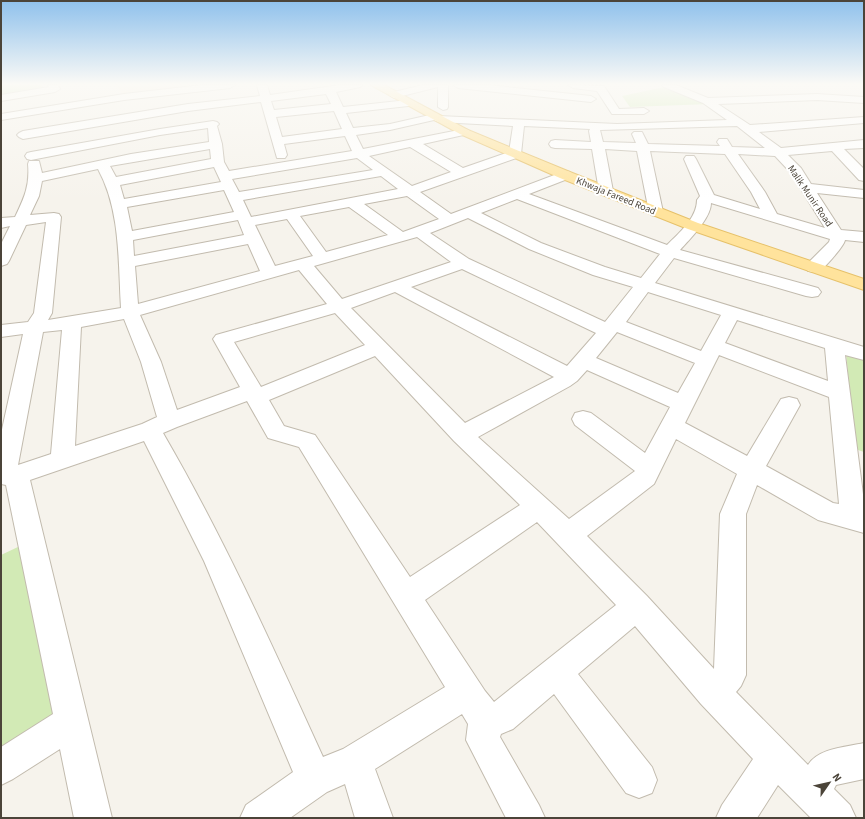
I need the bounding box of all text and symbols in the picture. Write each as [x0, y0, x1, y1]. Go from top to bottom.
street label: Malik Munir Road [784, 162, 836, 230]
street label: Khwaja Fareed Road [574, 174, 658, 218]
north arrow [809, 763, 849, 803]
text: N [829, 770, 845, 785]

